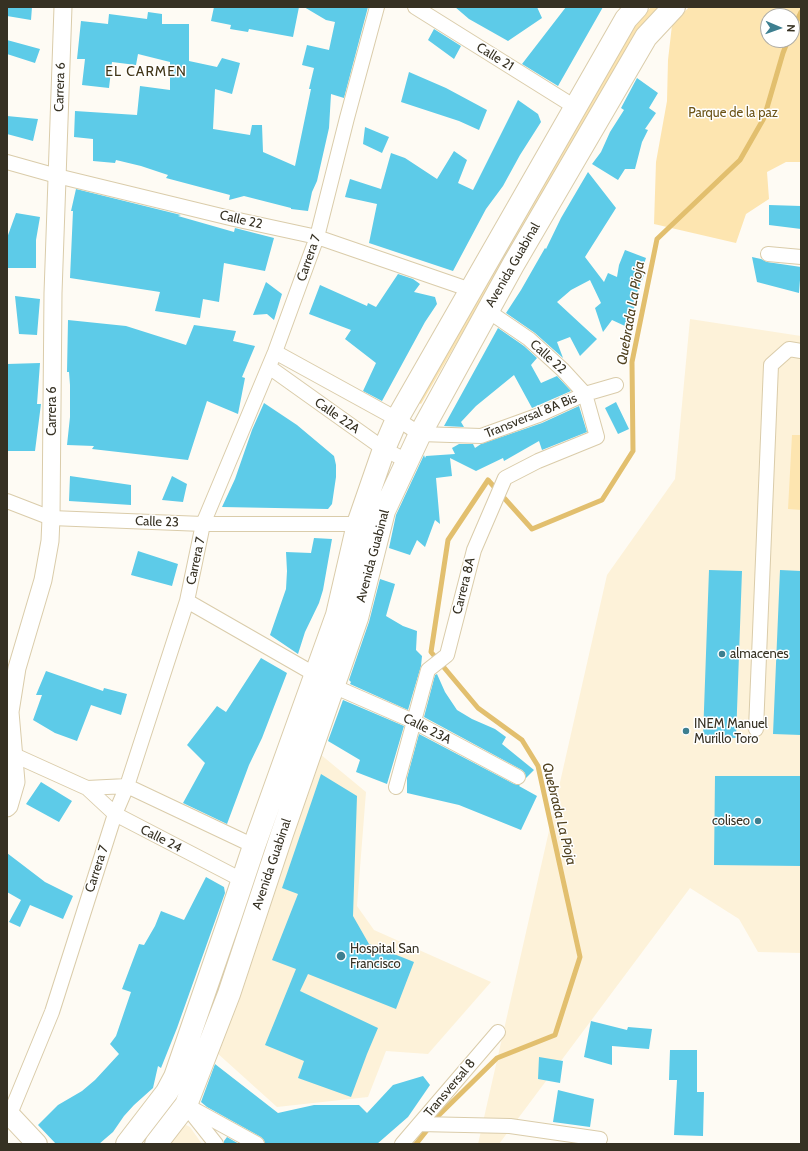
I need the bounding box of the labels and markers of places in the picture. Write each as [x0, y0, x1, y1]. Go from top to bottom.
place label: almacenes [730, 646, 789, 662]
marker: almacenes [717, 649, 727, 659]
place label: INEM Manuel Murillo Toro [694, 716, 768, 747]
marker: INEM Manuel Murillo Toro [681, 726, 691, 736]
place label: coliseo [712, 813, 750, 829]
marker: coliseo [753, 816, 763, 826]
place label: Hospital San Francisco [350, 941, 419, 972]
marker: Hospital San Francisco [335, 950, 347, 962]

